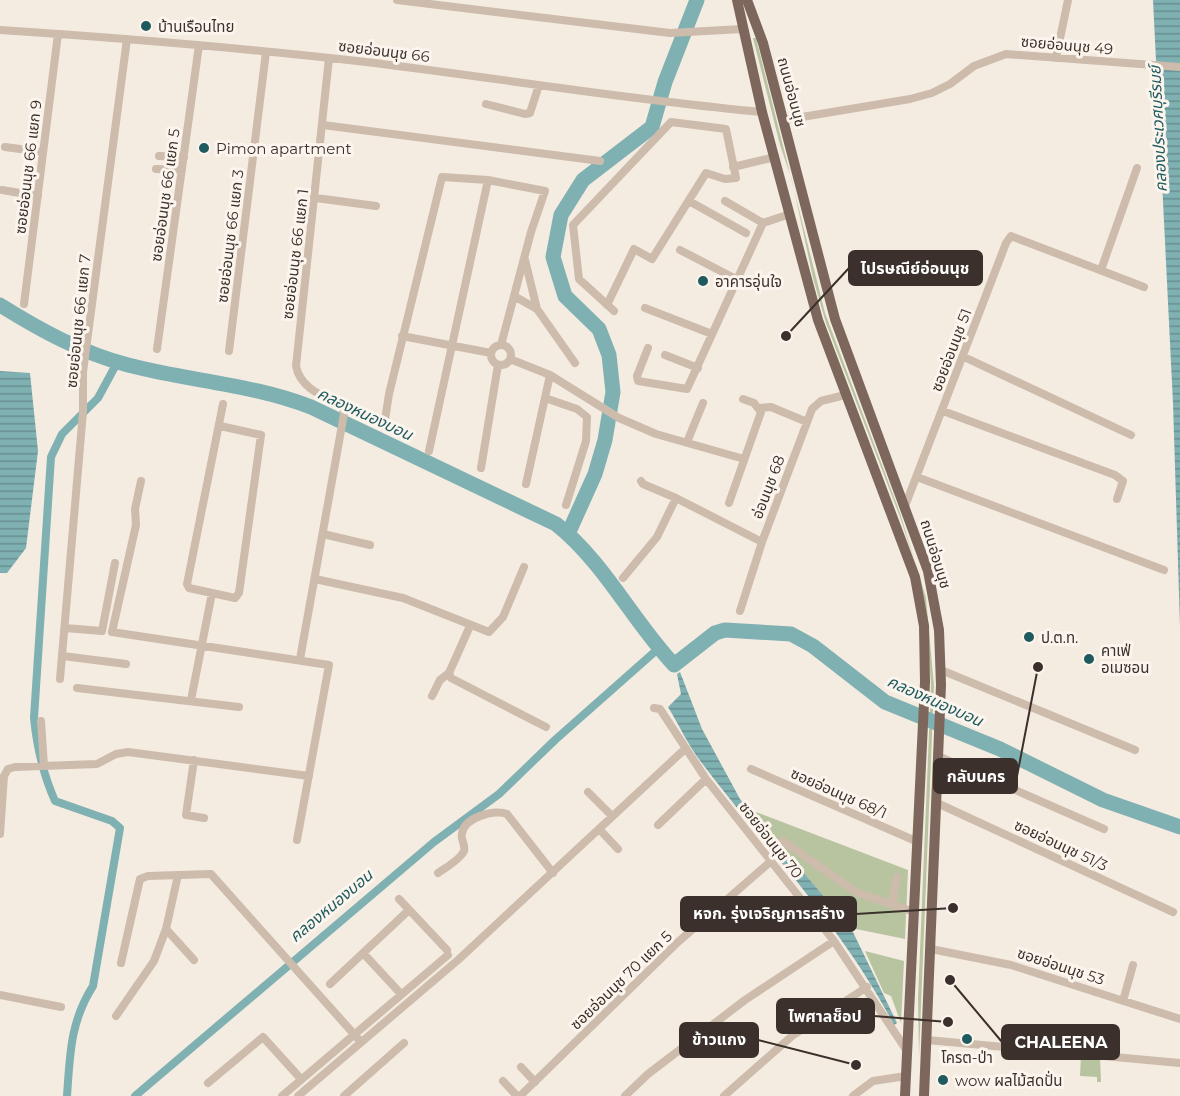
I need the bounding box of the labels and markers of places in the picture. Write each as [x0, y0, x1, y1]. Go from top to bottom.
place label: บ้านเรือนไทย [158, 17, 234, 36]
marker: บ้านเรือนไทย [139, 19, 153, 33]
place label: Pimon apartment [216, 139, 352, 158]
marker: Pimon apartment [197, 141, 211, 155]
callout: ไปรษณีย์อ่อนนุช [849, 251, 982, 285]
place label: อาคารอุ่นใจ [715, 272, 782, 291]
marker: อาคารอุ่นใจ [696, 274, 710, 288]
place label: ป.ต.ท. [1041, 628, 1078, 647]
marker: ป.ต.ท. [1022, 630, 1036, 644]
place label: คาเฟ่ อเมซอน [1101, 641, 1149, 677]
marker: คาเฟ่ อเมซอน [1082, 652, 1096, 666]
callout: กลับนคร [934, 759, 1017, 793]
callout: หจก. รุ่งเจริญการสร้าง [681, 897, 856, 931]
callout: ไพศาลช็อป [777, 999, 874, 1033]
callout: ข้าวแกง [680, 1023, 758, 1057]
callout: CHALEENA [1002, 1025, 1119, 1059]
marker: โครต-ป่า [960, 1032, 974, 1046]
place label: โครต-ป่า [941, 1048, 993, 1067]
place label: wow ผลไม้สดปั่น [955, 1070, 1062, 1090]
marker: wow ผลไม้สดปั่น [936, 1073, 950, 1087]

